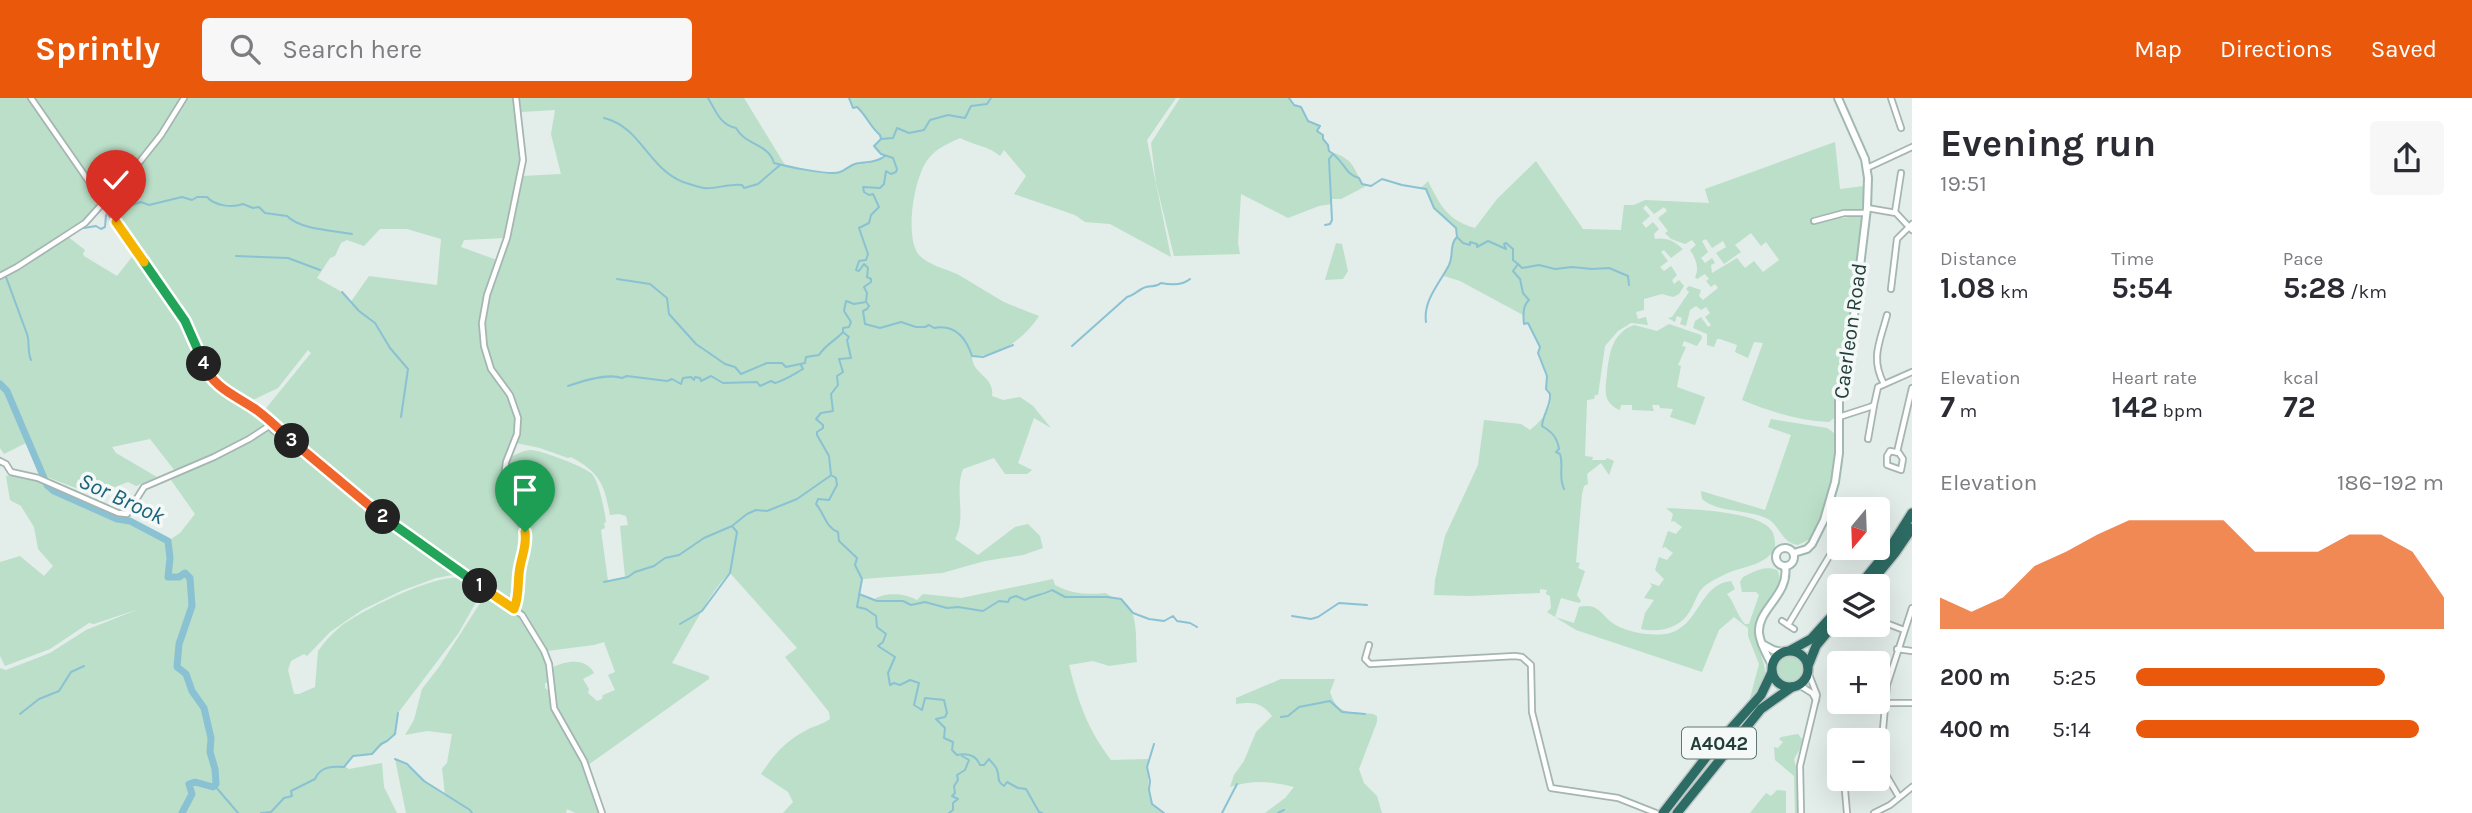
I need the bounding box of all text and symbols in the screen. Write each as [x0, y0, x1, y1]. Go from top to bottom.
search box [202, 18, 692, 81]
text: Sprintly [35, 30, 160, 68]
icon: search [226, 30, 264, 68]
text: Search here [282, 34, 422, 65]
text: Map [2134, 35, 2182, 63]
text: Directions [2220, 35, 2333, 63]
text: Saved [2371, 35, 2437, 63]
text: Evening run [1940, 121, 2156, 166]
button: share [2370, 121, 2444, 195]
pin [86, 150, 146, 222]
icon: check [97, 161, 135, 199]
text: 19:51 [1940, 170, 1987, 197]
text: Distance [1940, 248, 2017, 270]
text: Time [2111, 248, 2154, 270]
text: Pace [2283, 248, 2323, 270]
street label: Caerleon Road [1829, 262, 1871, 400]
text: 1.08 [1940, 270, 1996, 306]
text: 5:54 [2111, 270, 2172, 306]
text: 5:28 [2283, 270, 2346, 306]
text: km [1996, 281, 2029, 303]
text: /km [2346, 281, 2387, 303]
pin: 4 [186, 346, 222, 382]
text: 4 [198, 352, 209, 374]
text: Elevation [1940, 367, 2020, 389]
text: Heart rate [2111, 367, 2197, 389]
text: kcal [2283, 367, 2319, 389]
text: 7 [1940, 389, 1955, 425]
text: 142 [2111, 389, 2158, 425]
text: 72 [2283, 389, 2316, 425]
text: m [1955, 400, 1977, 422]
text: bpm [2158, 400, 2203, 422]
pin: 3 [274, 424, 310, 458]
text: 3 [286, 429, 297, 451]
pin [495, 460, 555, 532]
water label: Sor Brook [75, 467, 169, 530]
text: Elevation [1940, 469, 2037, 496]
text: 186–192 m [2337, 469, 2444, 496]
icon: arrive [506, 471, 544, 509]
north arrow [1827, 497, 1890, 560]
map controls [1827, 497, 1890, 791]
pin: 2 [366, 500, 400, 534]
text: 2 [377, 505, 388, 527]
pin: 1 [462, 568, 498, 603]
text: 1 [476, 574, 483, 596]
button: layers [1827, 574, 1890, 637]
button: + [1827, 651, 1890, 714]
text: 200 m [1940, 664, 2011, 691]
text: 5:25 [2052, 664, 2097, 691]
text: 400 m [1940, 716, 2010, 743]
text: 5:14 [2052, 716, 2091, 743]
road number: A4042 [1682, 728, 1756, 758]
button: − [1827, 728, 1890, 791]

